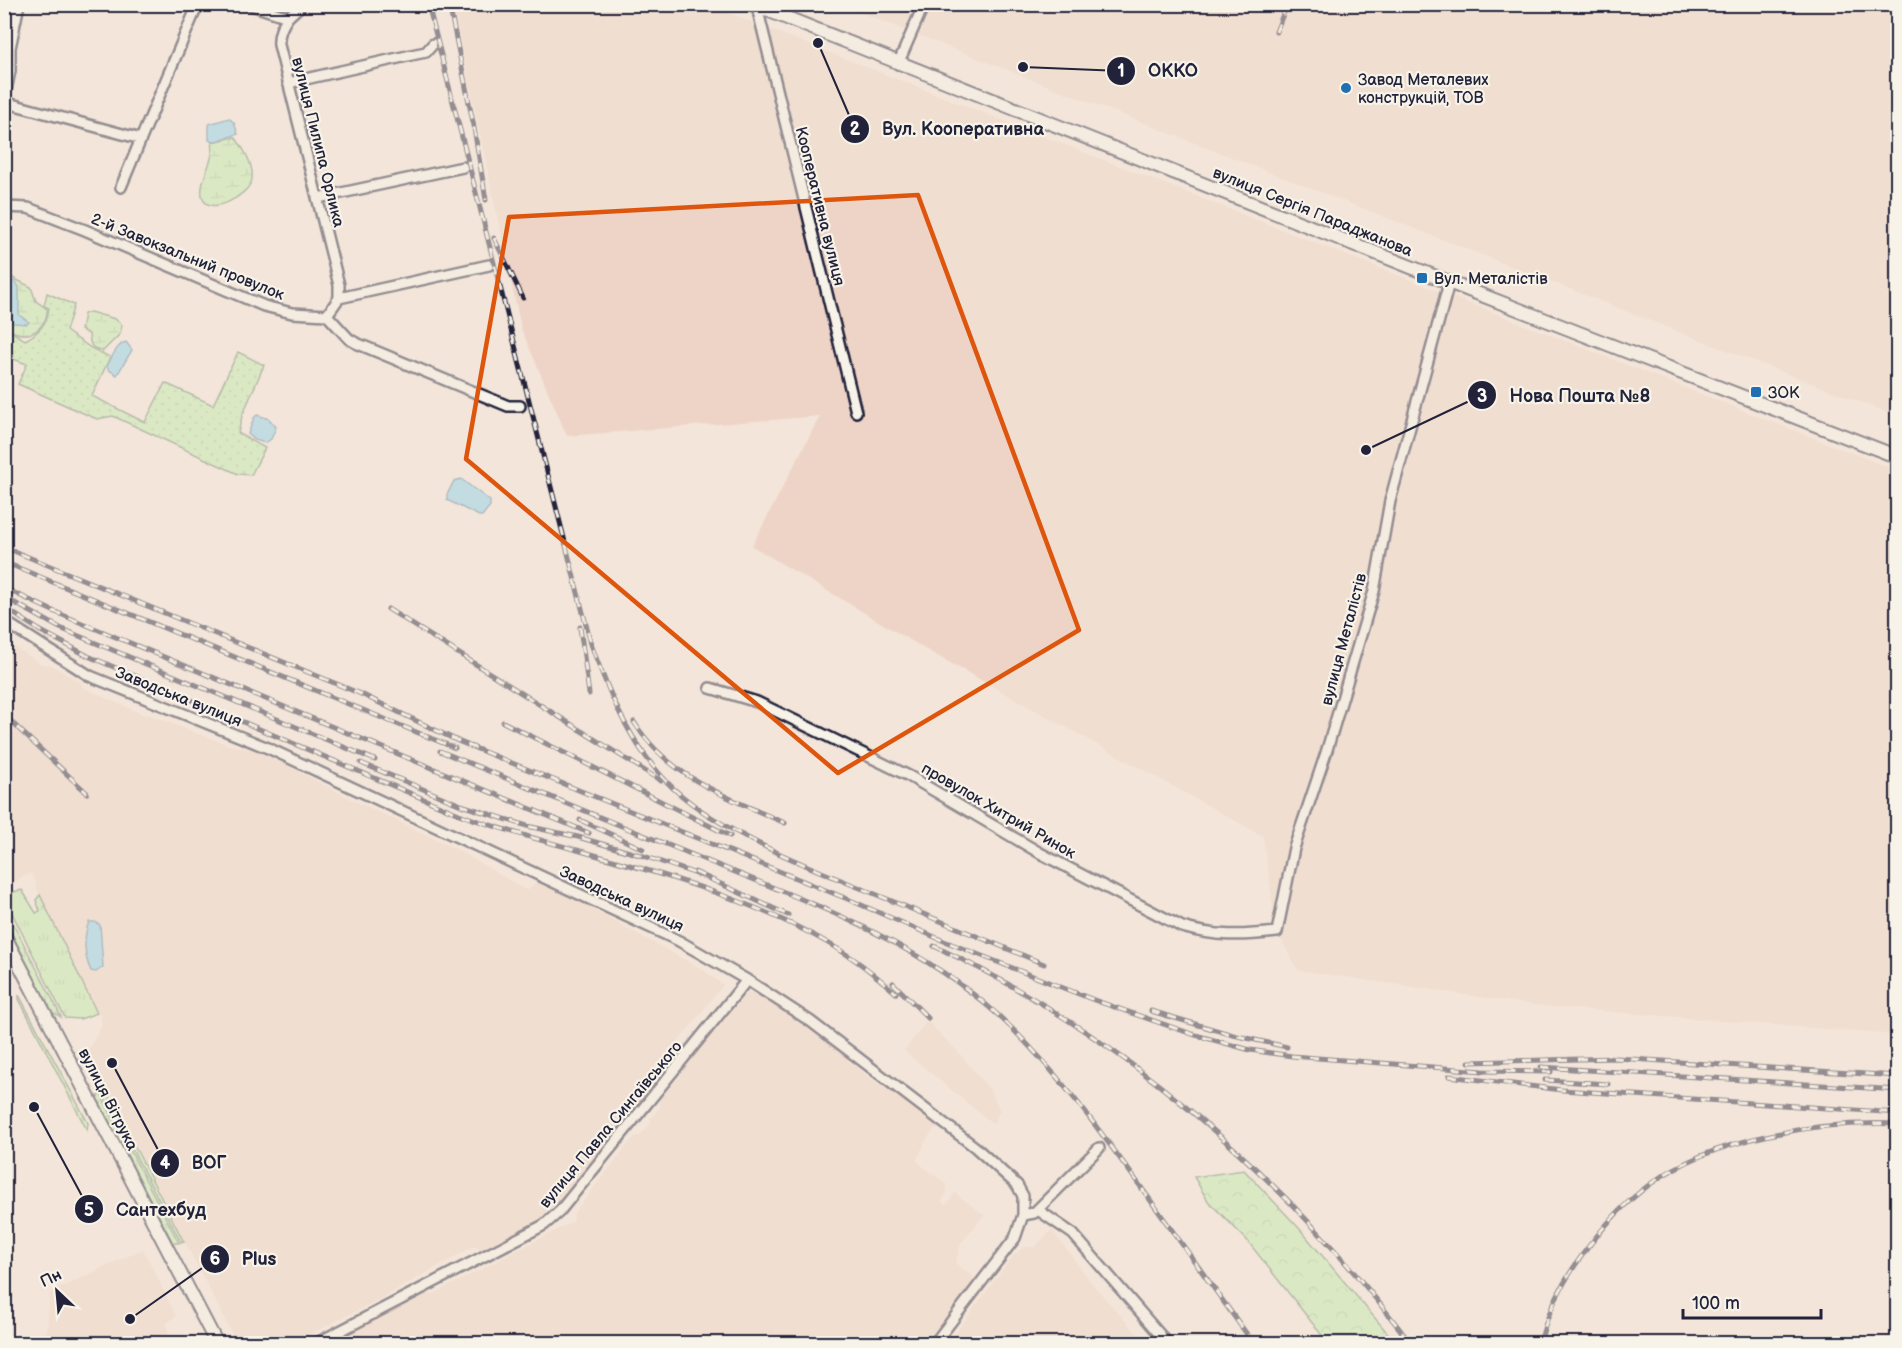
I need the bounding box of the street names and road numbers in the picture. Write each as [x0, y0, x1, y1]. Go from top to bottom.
street label: вулиця Пилипа Орлика [287, 55, 348, 230]
street label: Кооперативна вулиця [791, 125, 849, 288]
street label: вулиця Сергія Параджанова [1210, 164, 1416, 261]
street label: 2-й Завокзальний провулок [88, 210, 287, 305]
street label: вулиця Металістів [1318, 571, 1371, 707]
street label: Заводська вулиця [112, 663, 245, 731]
street label: провулок Хитрий Ринок [918, 759, 1079, 864]
street label: Заводська вулиця [556, 862, 687, 936]
street label: вулиця Павла Сингаївського [536, 1038, 687, 1212]
street label: вулиця Вітрука [74, 1045, 142, 1154]

